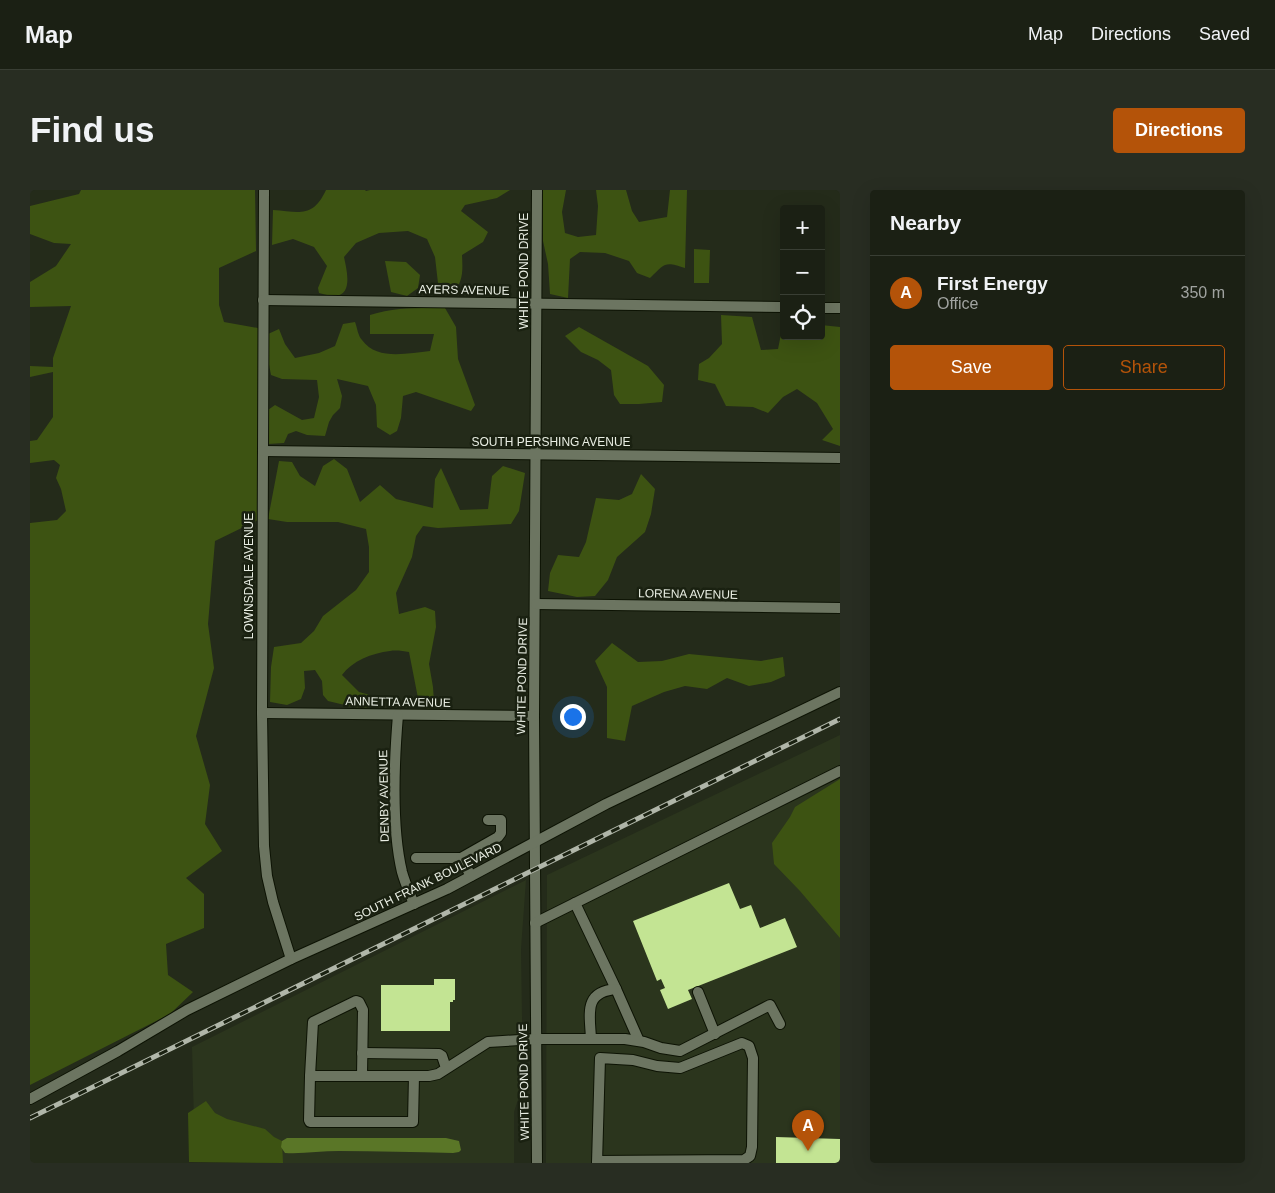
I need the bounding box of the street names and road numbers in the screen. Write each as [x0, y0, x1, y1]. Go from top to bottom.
street label: WHITE POND DRIVE [517, 213, 531, 329]
street label: AYERS AVENUE [418, 282, 510, 298]
street label: SOUTH PERSHING AVENUE [471, 435, 631, 449]
street label: LOWNSDALE AVENUE [242, 513, 256, 639]
street label: LORENA AVENUE [638, 586, 738, 602]
street label: WHITE POND DRIVE [514, 618, 530, 734]
street label: ANNETTA AVENUE [345, 694, 451, 710]
street label: DENBY AVENUE [376, 750, 392, 842]
street label: SOUTH FRANK BOULEVARD [352, 840, 504, 924]
street label: WHITE POND DRIVE [516, 1024, 532, 1140]

